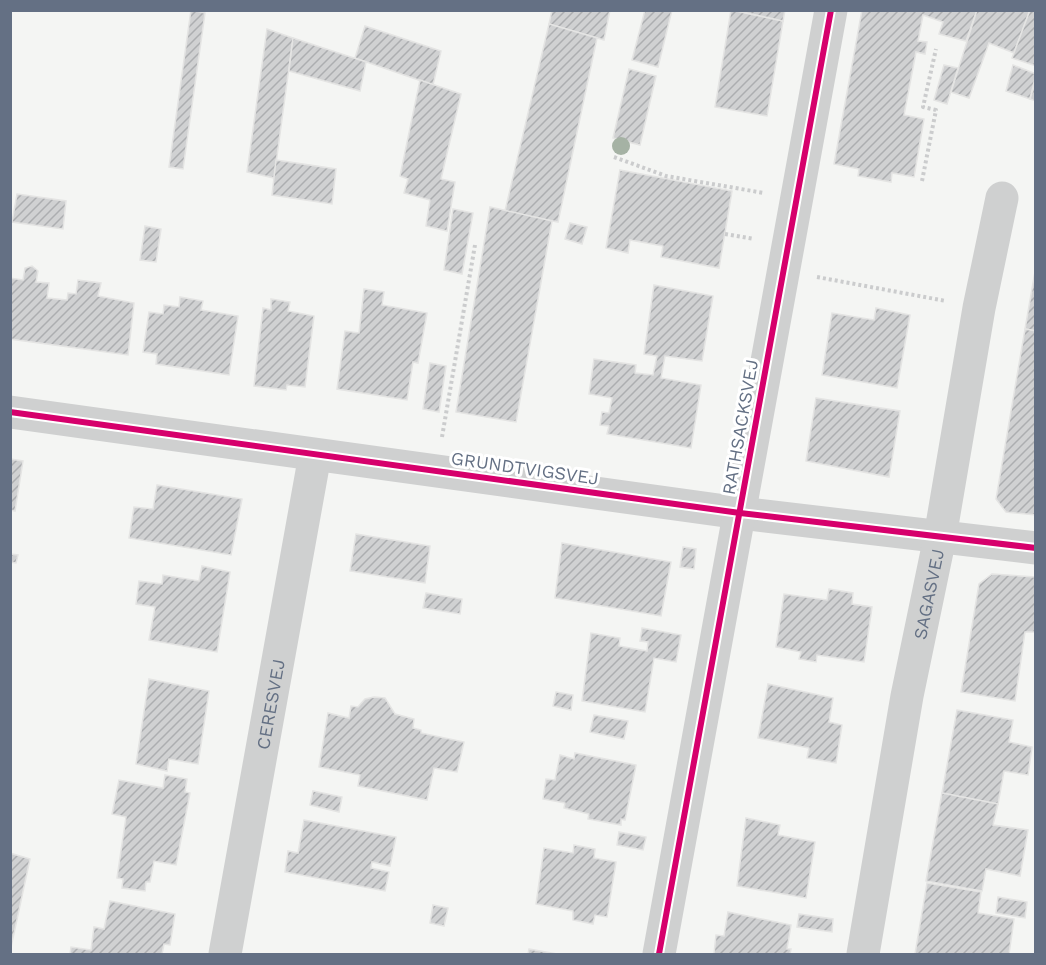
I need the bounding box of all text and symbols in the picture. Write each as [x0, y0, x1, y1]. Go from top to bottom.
street label: RATHSACKSVEJ [718, 358, 762, 496]
street label: GRUNDTVIGSVEJ [450, 447, 600, 489]
street label: SAGASVEJ [909, 547, 948, 641]
street label: CERESVEJ [252, 657, 289, 751]

